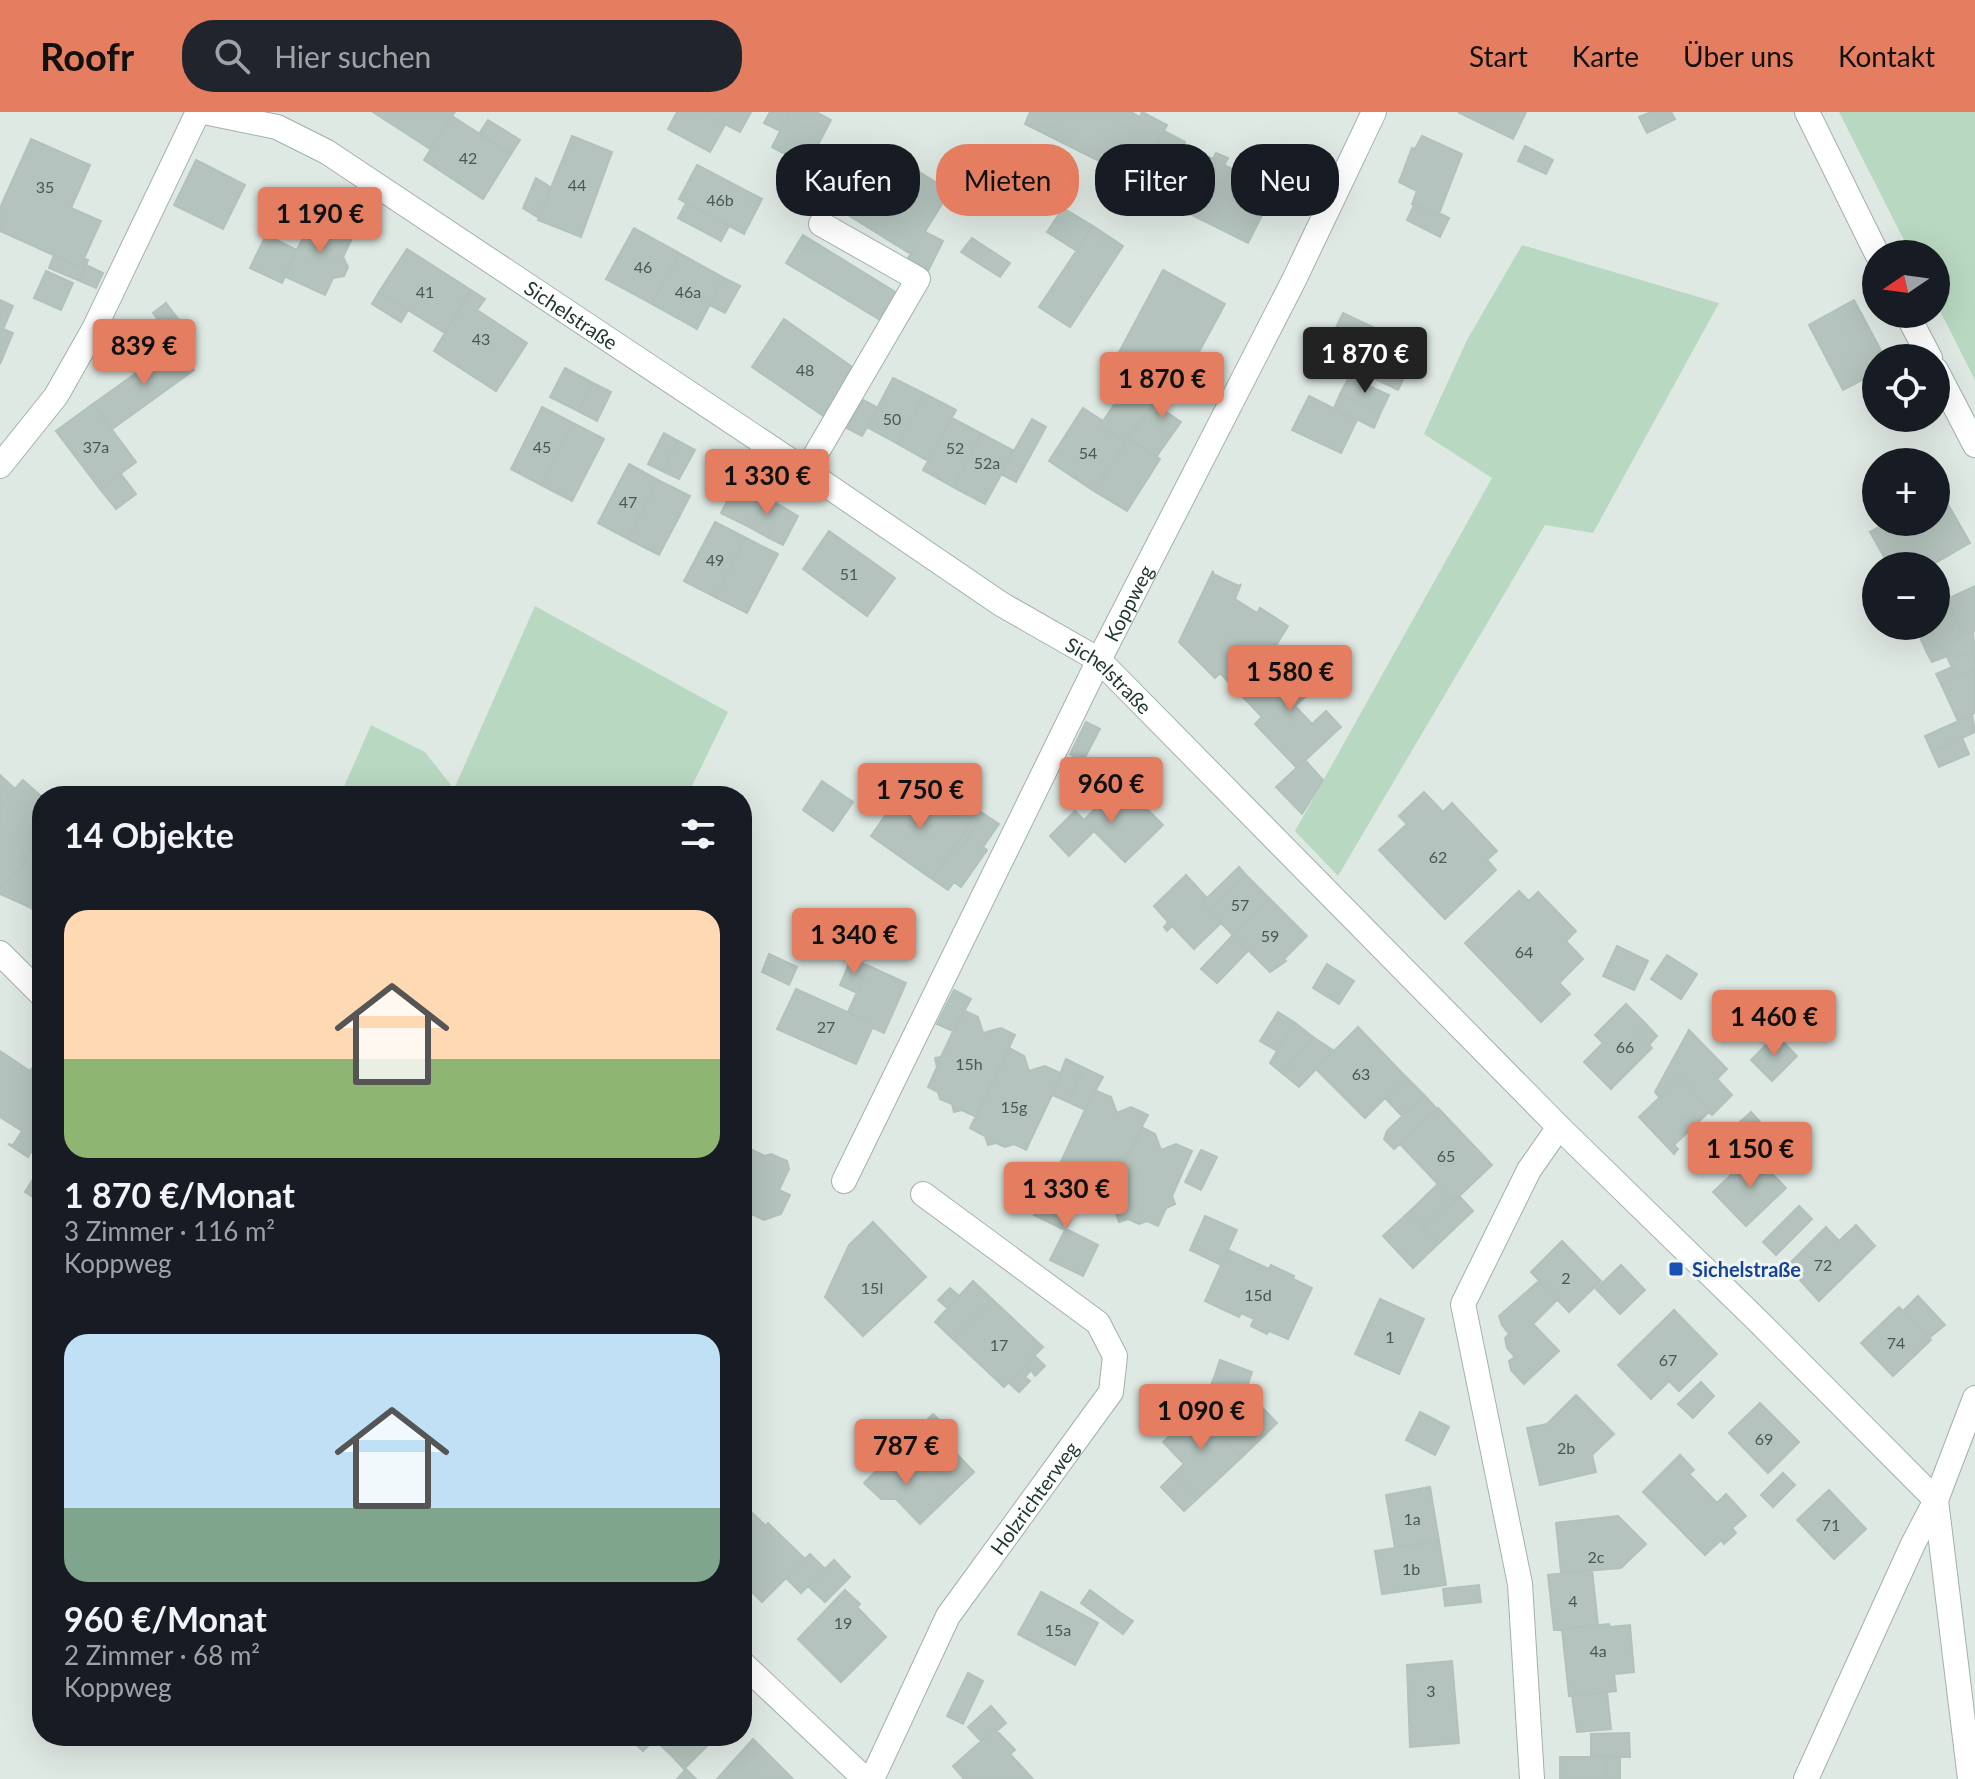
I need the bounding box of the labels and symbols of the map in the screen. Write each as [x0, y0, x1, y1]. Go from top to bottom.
house number: 42 [459, 148, 477, 167]
house number: 44 [568, 175, 586, 194]
house number: 35 [36, 177, 54, 196]
pin: 1 190 € [246, 187, 394, 255]
house number: 46b [706, 190, 734, 209]
north arrow [1862, 240, 1950, 328]
house number: 46 [634, 257, 652, 276]
street label: Sichelstraße [520, 275, 622, 354]
house number: 41 [416, 282, 434, 301]
house number: 46a [675, 282, 701, 301]
pin: 839 € [88, 319, 200, 387]
pin: 1 870 € [1291, 327, 1439, 395]
house number: 43 [472, 329, 490, 348]
pin: 1 870 € [1088, 352, 1236, 420]
house number: 48 [796, 360, 814, 379]
house number: 50 [883, 409, 901, 428]
house number: 37a [83, 437, 109, 456]
house number: 45 [533, 437, 551, 456]
house number: 52 [946, 438, 964, 457]
house number: 54 [1079, 443, 1097, 462]
pin: 1 330 € [693, 449, 841, 517]
house number: 52a [974, 453, 1000, 472]
house number: 47 [619, 492, 637, 511]
house number: 49 [706, 550, 724, 569]
street label: Koppweg [1099, 561, 1158, 645]
house number: 51 [840, 564, 858, 583]
street label: Sichelstraße [1062, 632, 1157, 719]
pin: 1 580 € [1216, 645, 1364, 713]
pin: 960 € [1055, 757, 1167, 825]
pin: 1 750 € [846, 763, 994, 831]
house number: 62 [1429, 847, 1447, 866]
house number: 57 [1231, 895, 1249, 914]
pin: 1 340 € [780, 908, 928, 976]
house number: 59 [1261, 926, 1279, 945]
house number: 64 [1515, 942, 1533, 961]
pin: 1 460 € [1700, 990, 1848, 1058]
house number: 27 [817, 1017, 835, 1036]
house number: 66 [1616, 1037, 1634, 1056]
house number: 15h [955, 1054, 983, 1073]
house number: 63 [1352, 1064, 1370, 1083]
house number: 15g [1001, 1097, 1027, 1116]
pin: 1 150 € [1676, 1122, 1824, 1190]
house number: 65 [1437, 1146, 1455, 1165]
pin: 1 330 € [992, 1162, 1140, 1230]
house number: 72 [1814, 1255, 1832, 1274]
place label: Sichelstraße [1692, 1257, 1801, 1281]
marker: Sichelstraße [1667, 1260, 1685, 1278]
house number: 2 [1561, 1268, 1571, 1287]
house number: 15l [861, 1278, 883, 1297]
house number: 15d [1244, 1285, 1272, 1304]
house number: 1 [1385, 1327, 1395, 1346]
house number: 74 [1887, 1333, 1905, 1352]
house number: 17 [990, 1335, 1008, 1354]
house number: 67 [1659, 1350, 1677, 1369]
pin: 1 090 € [1127, 1384, 1275, 1452]
pin: 787 € [850, 1419, 962, 1487]
house number: 69 [1755, 1429, 1773, 1448]
street label: Holzrichterweg [985, 1436, 1083, 1559]
house number: 2b [1557, 1438, 1575, 1457]
house number: 1a [1403, 1509, 1421, 1528]
house number: 71 [1822, 1515, 1840, 1534]
house number: 2c [1588, 1547, 1605, 1566]
house number: 1b [1402, 1559, 1420, 1578]
house number: 4 [1568, 1591, 1578, 1610]
house number: 19 [834, 1613, 852, 1632]
house number: 15a [1045, 1620, 1071, 1639]
house number: 4a [1589, 1641, 1607, 1660]
house number: 3 [1426, 1681, 1436, 1700]

